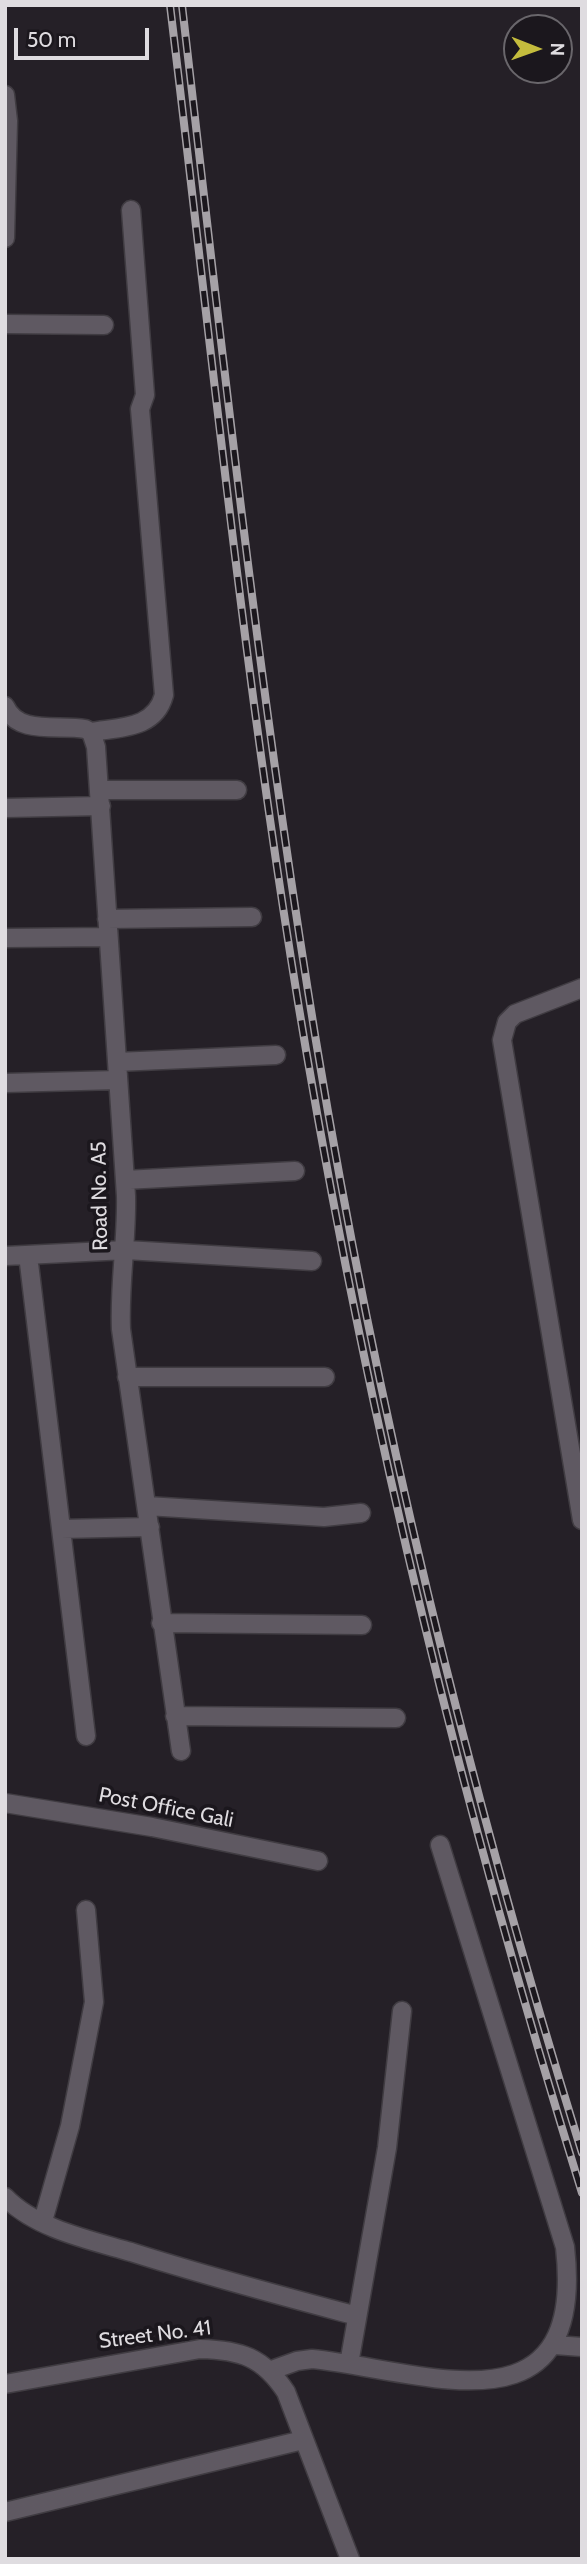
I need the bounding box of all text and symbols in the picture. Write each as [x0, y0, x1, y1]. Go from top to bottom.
scale bar [18, 14, 152, 58]
north arrow [503, 14, 573, 84]
text: 50 m [27, 27, 76, 52]
text: N [546, 42, 569, 56]
street label: Road No. A5 [86, 1141, 114, 1251]
street label: Post Office Gali [97, 1783, 235, 1833]
street label: Street No. 41 [97, 2316, 213, 2354]

